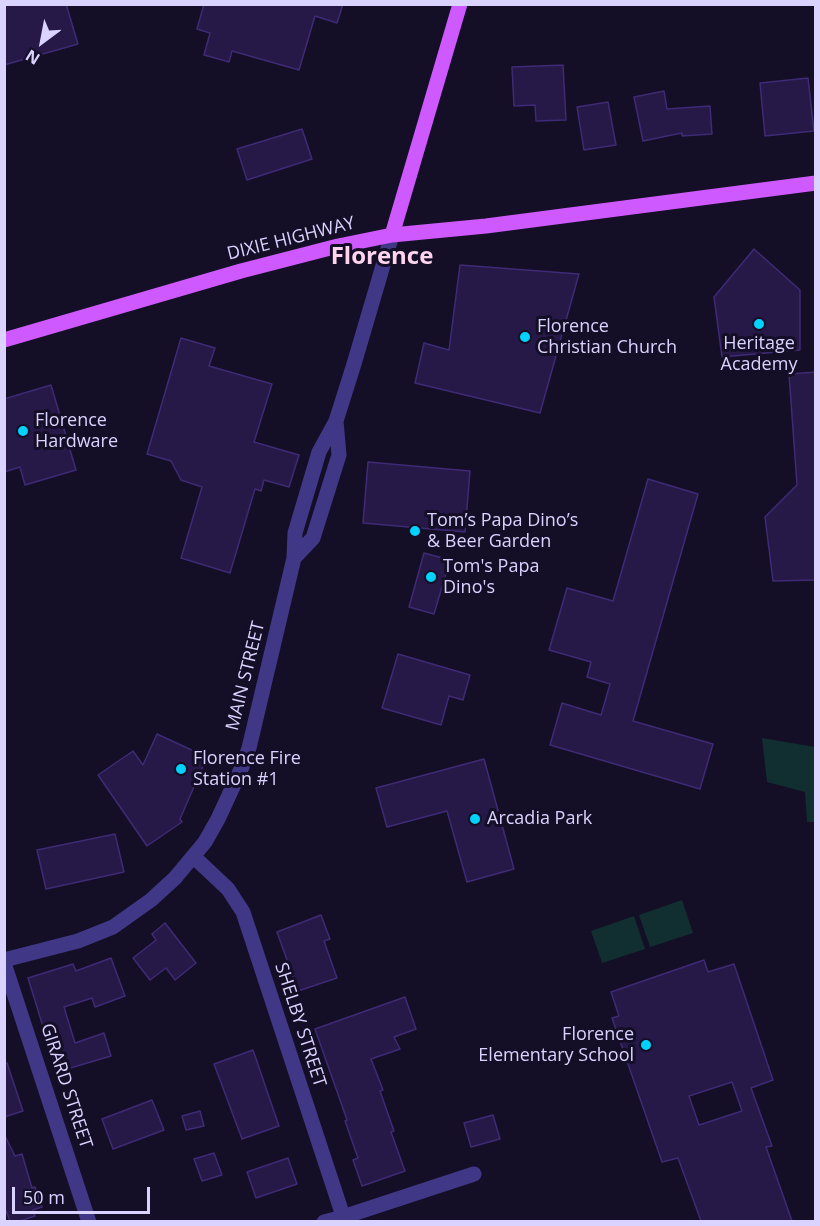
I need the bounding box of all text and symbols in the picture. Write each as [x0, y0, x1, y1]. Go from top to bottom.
north arrow [12, 12, 72, 72]
text: N [21, 44, 44, 70]
street label: DIXIE HIGHWAY [225, 213, 357, 265]
district label: Florence [331, 243, 433, 271]
place label: Florence Christian Church [537, 316, 677, 358]
marker: Heritage Academy [752, 317, 766, 331]
marker: Florence Christian Church [518, 330, 532, 344]
place label: Heritage Academy [721, 333, 797, 376]
place label: Florence Hardware [35, 410, 118, 452]
marker: Florence Hardware [16, 424, 30, 438]
place label: Tom’s Papa Dino’s & Beer Garden [427, 510, 578, 552]
marker: Tom’s Papa Dino’s & Beer Garden [408, 524, 422, 538]
place label: Tom's Papa Dino's [443, 556, 539, 598]
marker: Tom's Papa Dino's [424, 570, 438, 584]
street label: MAIN STREET [222, 619, 270, 733]
place label: Florence Fire Station #1 [193, 748, 301, 790]
marker: Florence Fire Station #1 [174, 762, 188, 776]
place label: Arcadia Park [487, 808, 592, 830]
marker: Arcadia Park [468, 812, 482, 826]
street label: SHELBY STREET [270, 960, 330, 1090]
street label: GIRARD STREET [36, 1021, 96, 1151]
place label: Florence Elementary School [478, 1024, 634, 1066]
marker: Florence Elementary School [639, 1038, 653, 1052]
scale bar [15, 1175, 153, 1213]
text: 50 m [23, 1185, 65, 1209]

